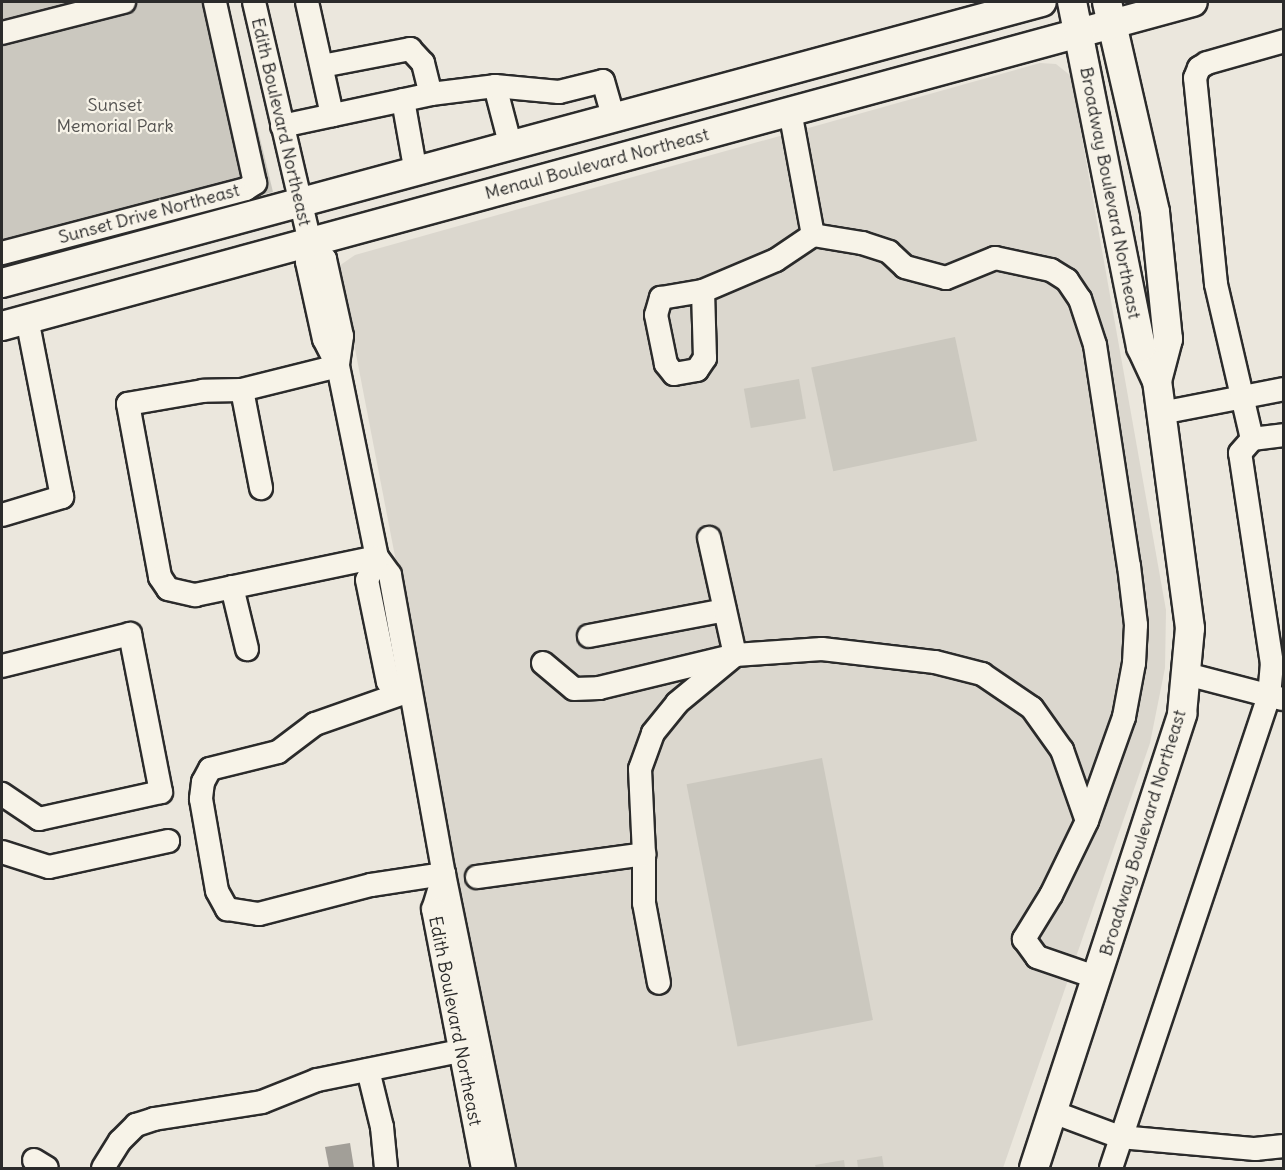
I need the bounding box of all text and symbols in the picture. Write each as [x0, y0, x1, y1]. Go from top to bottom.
street label: Edith Boulevard Northeast [246, 16, 316, 228]
street label: Broadway Boulevard Northeast [1075, 65, 1145, 321]
park label: Sunset Memorial Park [56, 95, 174, 138]
street label: Menaul Boulevard Northeast [483, 124, 711, 204]
street label: Sunset Drive Northeast [56, 179, 242, 249]
street label: Broadway Boulevard Northeast [1095, 707, 1191, 959]
street label: Edith Boulevard Northeast [424, 914, 486, 1128]

